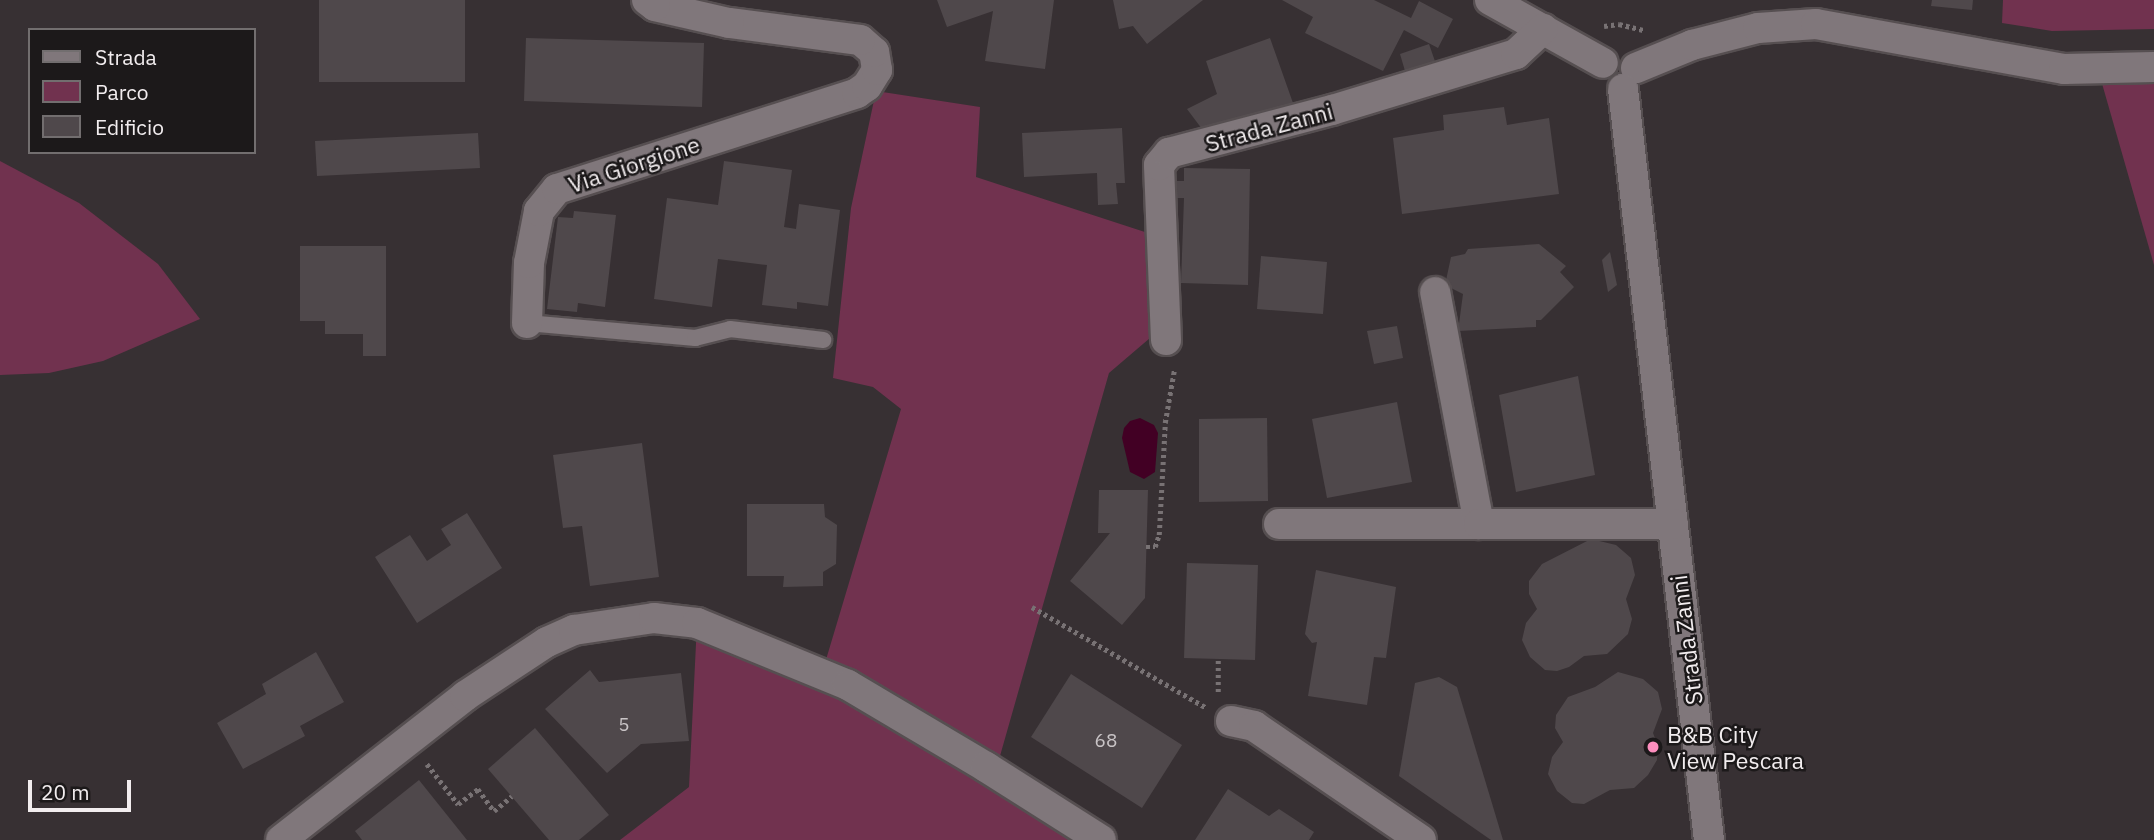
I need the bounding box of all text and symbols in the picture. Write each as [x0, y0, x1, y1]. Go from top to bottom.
legend [28, 28, 256, 154]
text: Strada [95, 43, 157, 71]
text: Parco [95, 78, 149, 106]
street label: Strada Zanni [1202, 97, 1336, 157]
text: Edificio [95, 113, 164, 141]
street label: Via Giorgione [565, 130, 703, 198]
street label: Strada Zanni [1664, 573, 1708, 707]
house number: 5 [618, 714, 630, 736]
place label: B&B City View Pescara [1667, 720, 1804, 774]
house number: 68 [1095, 730, 1117, 752]
marker: B&B City View Pescara [1645, 739, 1661, 755]
scale bar [32, 766, 135, 810]
text: 20 m [41, 778, 90, 806]

